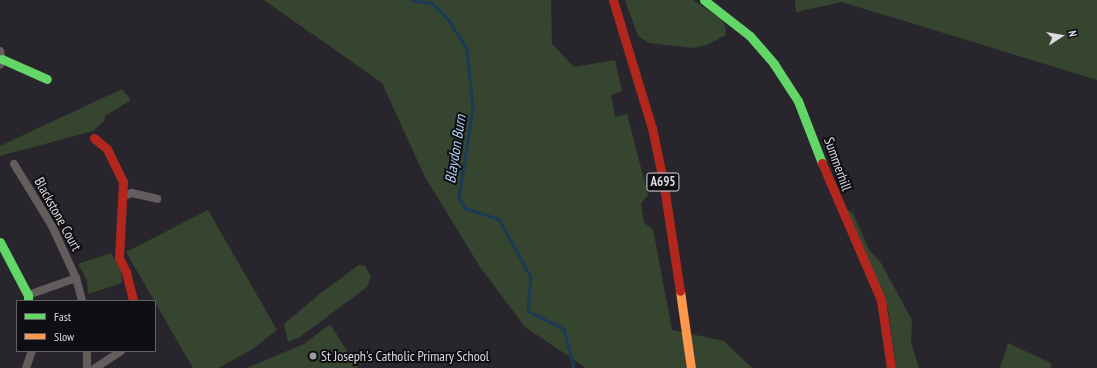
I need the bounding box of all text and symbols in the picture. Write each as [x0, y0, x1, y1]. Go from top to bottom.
north arrow [1041, 16, 1081, 56]
text: N [1065, 29, 1080, 38]
water label: Blaydon Burn [441, 113, 469, 185]
street label: Summerhill [821, 135, 855, 193]
road number: A695 [646, 171, 680, 193]
street label: Blackstone Court [31, 174, 85, 254]
legend [16, 300, 156, 352]
text: Fast [54, 309, 71, 324]
text: Slow [54, 329, 74, 344]
place label: St Joseph's Catholic Primary School [321, 348, 490, 364]
marker: St Joseph's Catholic Primary School [308, 351, 318, 361]

